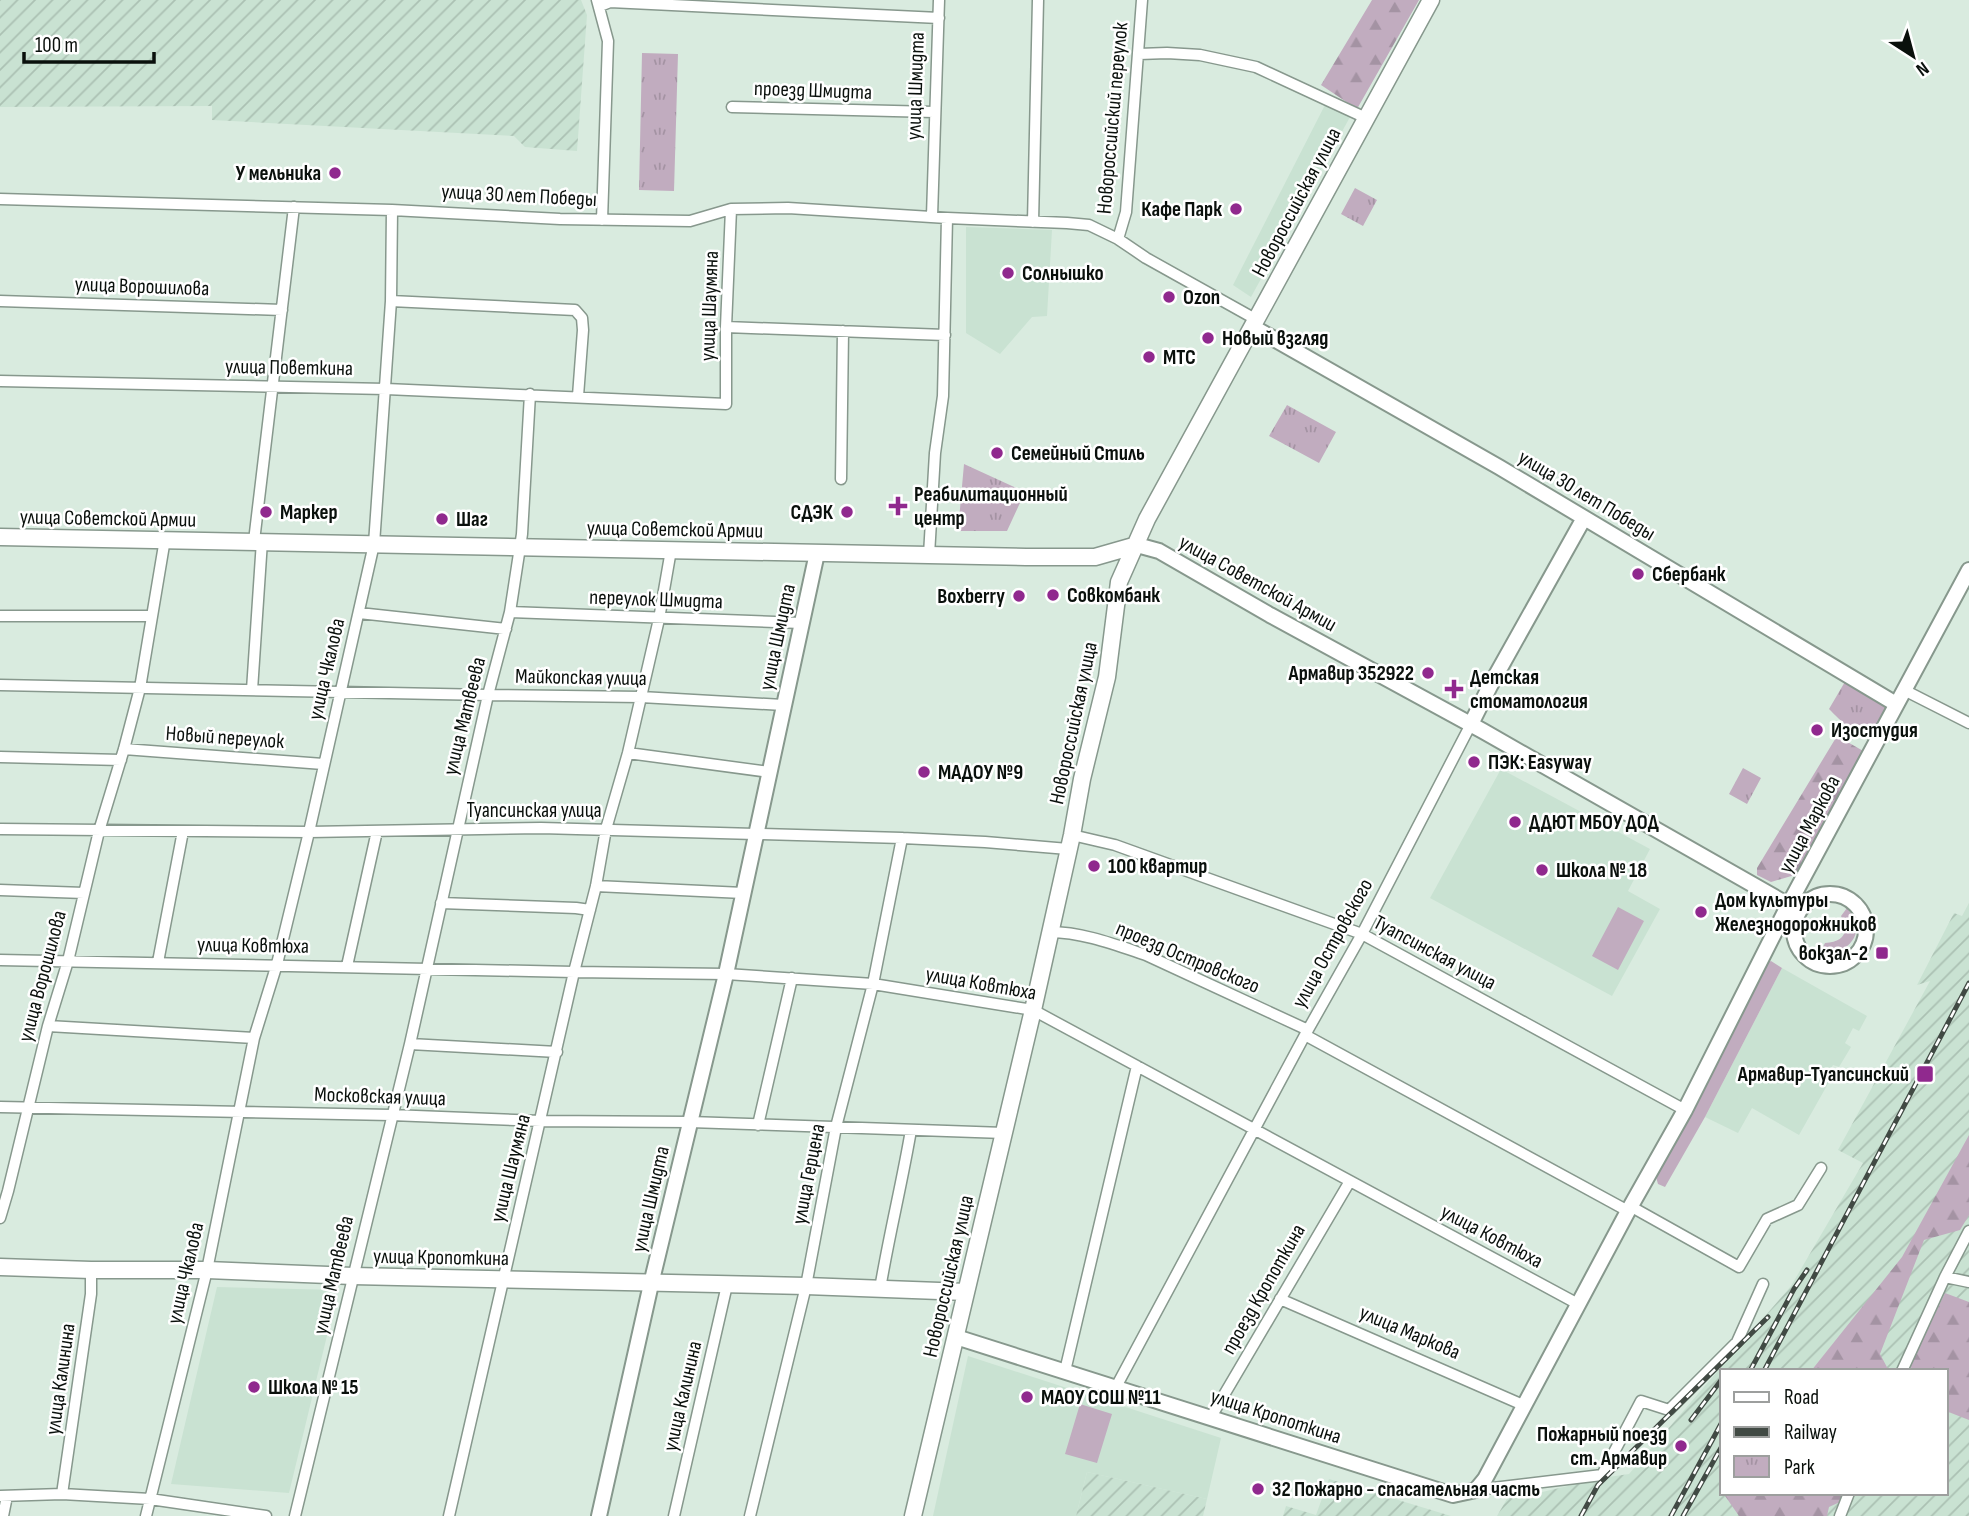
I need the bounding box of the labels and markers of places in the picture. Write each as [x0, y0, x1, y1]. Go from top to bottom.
place label: У мельника [236, 161, 321, 186]
marker: У мельника [327, 165, 343, 181]
place label: Кафе Парк [1141, 197, 1222, 222]
marker: Кафе Парк [1228, 201, 1244, 217]
place label: Солнышко [1022, 261, 1104, 286]
marker: Солнышко [1000, 265, 1016, 281]
place label: Ozon [1183, 285, 1220, 310]
marker: Ozon [1161, 289, 1177, 305]
place label: Новый взгляд [1222, 326, 1328, 351]
marker: Новый взгляд [1200, 330, 1216, 346]
place label: МТС [1163, 345, 1196, 370]
marker: МТС [1141, 349, 1157, 365]
place label: Семейный Стиль [1011, 441, 1145, 466]
marker: Семейный Стиль [989, 445, 1005, 461]
place label: Реабилитационный центр [914, 482, 1068, 531]
marker: Реабилитационный центр [888, 496, 908, 516]
place label: Маркер [280, 500, 338, 525]
place label: СДЭК [791, 500, 834, 525]
marker: Маркер [258, 504, 274, 520]
marker: СДЭК [839, 504, 855, 520]
place label: Шаг [456, 507, 488, 532]
marker: Шаг [434, 511, 450, 527]
place label: Сбербанк [1652, 562, 1726, 587]
marker: Сбербанк [1630, 566, 1646, 582]
place label: Совкомбанк [1067, 583, 1160, 608]
place label: Boxberry [937, 584, 1005, 609]
marker: Совкомбанк [1045, 587, 1061, 603]
marker: Boxberry [1011, 588, 1027, 604]
place label: Армавир 352922 [1287, 661, 1414, 686]
marker: Армавир 352922 [1420, 665, 1436, 681]
place label: Детская стоматология [1470, 665, 1588, 714]
marker: Детская стоматология [1444, 679, 1464, 699]
place label: Изостудия [1831, 718, 1918, 743]
marker: Изостудия [1809, 722, 1825, 738]
place label: ПЭК: Easyway [1488, 750, 1592, 775]
marker: ПЭК: Easyway [1466, 754, 1482, 770]
place label: МАДОУ №9 [938, 760, 1023, 785]
marker: МАДОУ №9 [916, 764, 932, 780]
place label: ДДЮТ МБОУ ДОД [1529, 810, 1659, 835]
marker: ДДЮТ МБОУ ДОД [1507, 814, 1523, 830]
place label: 100 квартир [1108, 854, 1207, 879]
marker: 100 квартир [1086, 858, 1102, 874]
place label: Школа № 18 [1556, 858, 1647, 883]
marker: Школа № 18 [1534, 862, 1550, 878]
place label: Дом культуры Железнодорожников [1715, 888, 1877, 937]
marker: Дом культуры Железнодорожников [1693, 904, 1709, 920]
place label: вокзал-2 [1799, 941, 1868, 966]
marker: вокзал-2 [1874, 945, 1890, 961]
place label: Армавир-Туапсинский [1737, 1062, 1909, 1087]
marker: Армавир-Туапсинский [1915, 1064, 1935, 1084]
place label: Школа № 15 [268, 1375, 359, 1400]
marker: Школа № 15 [246, 1379, 262, 1395]
place label: МАОУ СОШ №11 [1041, 1385, 1161, 1410]
marker: МАОУ СОШ №11 [1019, 1389, 1035, 1405]
place label: Пожарный поезд ст. Армавир [1537, 1422, 1667, 1471]
marker: Пожарный поезд ст. Армавир [1673, 1438, 1689, 1454]
place label: 32 Пожарно - спасательная часть [1272, 1477, 1540, 1502]
marker: 32 Пожарно - спасательная часть [1250, 1481, 1266, 1497]

